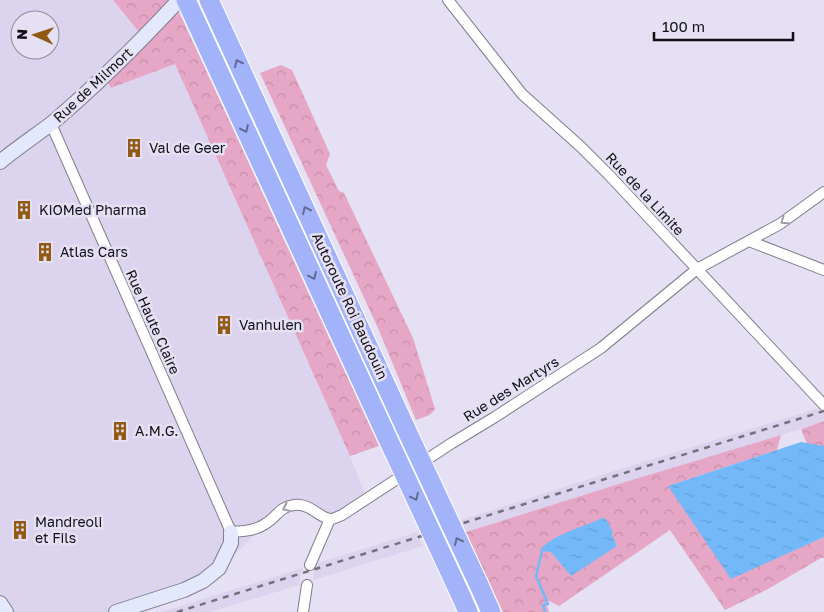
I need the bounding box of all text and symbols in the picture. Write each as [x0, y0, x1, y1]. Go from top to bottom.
north arrow [10, 10, 60, 60]
scale bar [654, 10, 793, 42]
text: 100 m [662, 17, 705, 35]
text: N [13, 29, 30, 40]
street label: Rue de Milmort [50, 44, 136, 126]
one-way arrow [233, 59, 244, 68]
one-way arrow [239, 124, 250, 133]
building icon: Val de Geer [123, 137, 145, 159]
place label: Val de Geer [149, 139, 226, 156]
street label: Rue de la Limite [603, 149, 688, 239]
building icon: KiOMed Pharma [13, 199, 35, 221]
place label: KiOMed Pharma [39, 201, 147, 218]
one-way arrow [301, 206, 312, 215]
one-way arrow [781, 215, 790, 224]
street label: Autoroute Roi Baudouin [309, 230, 392, 382]
building icon: Atlas Cars [34, 241, 56, 263]
place label: Atlas Cars [60, 243, 128, 260]
street label: Rue Haute Claire [123, 267, 184, 377]
one-way arrow [307, 271, 318, 280]
building icon: Vanhulen [213, 314, 235, 336]
place label: Vanhulen [239, 316, 302, 333]
street label: Rue des Martyrs [460, 352, 562, 425]
building icon: A.M.G. [109, 420, 131, 442]
place label: A.M.G. [135, 422, 178, 439]
one-way arrow [409, 492, 419, 501]
one-way arrow [282, 502, 291, 513]
place label: Mandreoli et Fils [35, 513, 102, 546]
building icon: Mandreoli et Fils [9, 519, 31, 541]
one-way arrow [454, 537, 465, 546]

